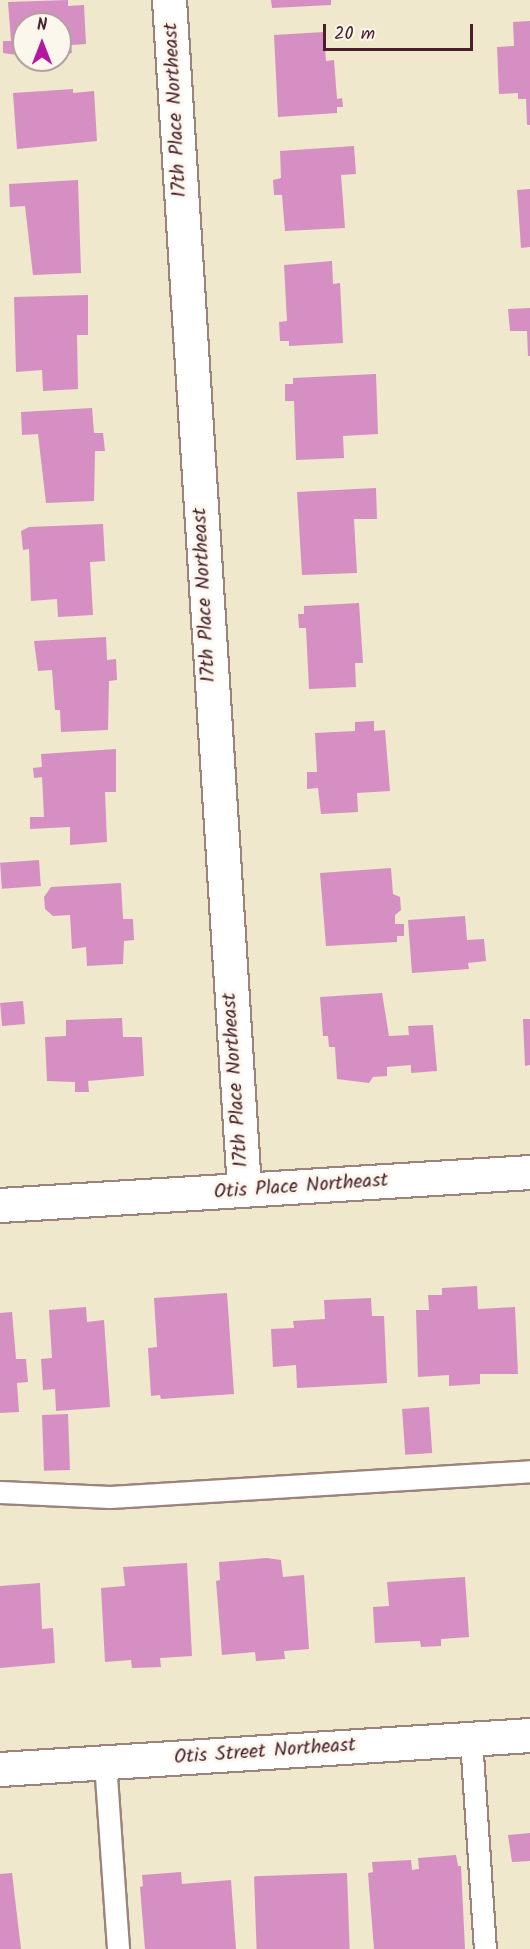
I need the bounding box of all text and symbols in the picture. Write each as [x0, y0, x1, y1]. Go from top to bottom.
north arrow [12, 12, 72, 72]
scale bar [326, 12, 476, 50]
text: N [37, 13, 47, 38]
text: 20 m [334, 20, 375, 49]
street label: 17th Place Northeast [159, 22, 193, 198]
street label: 17th Place Northeast [188, 507, 222, 683]
street label: 17th Place Northeast [218, 992, 254, 1168]
street label: Otis Place Northeast [213, 1169, 389, 1205]
street label: Otis Street Northeast [173, 1734, 357, 1770]

